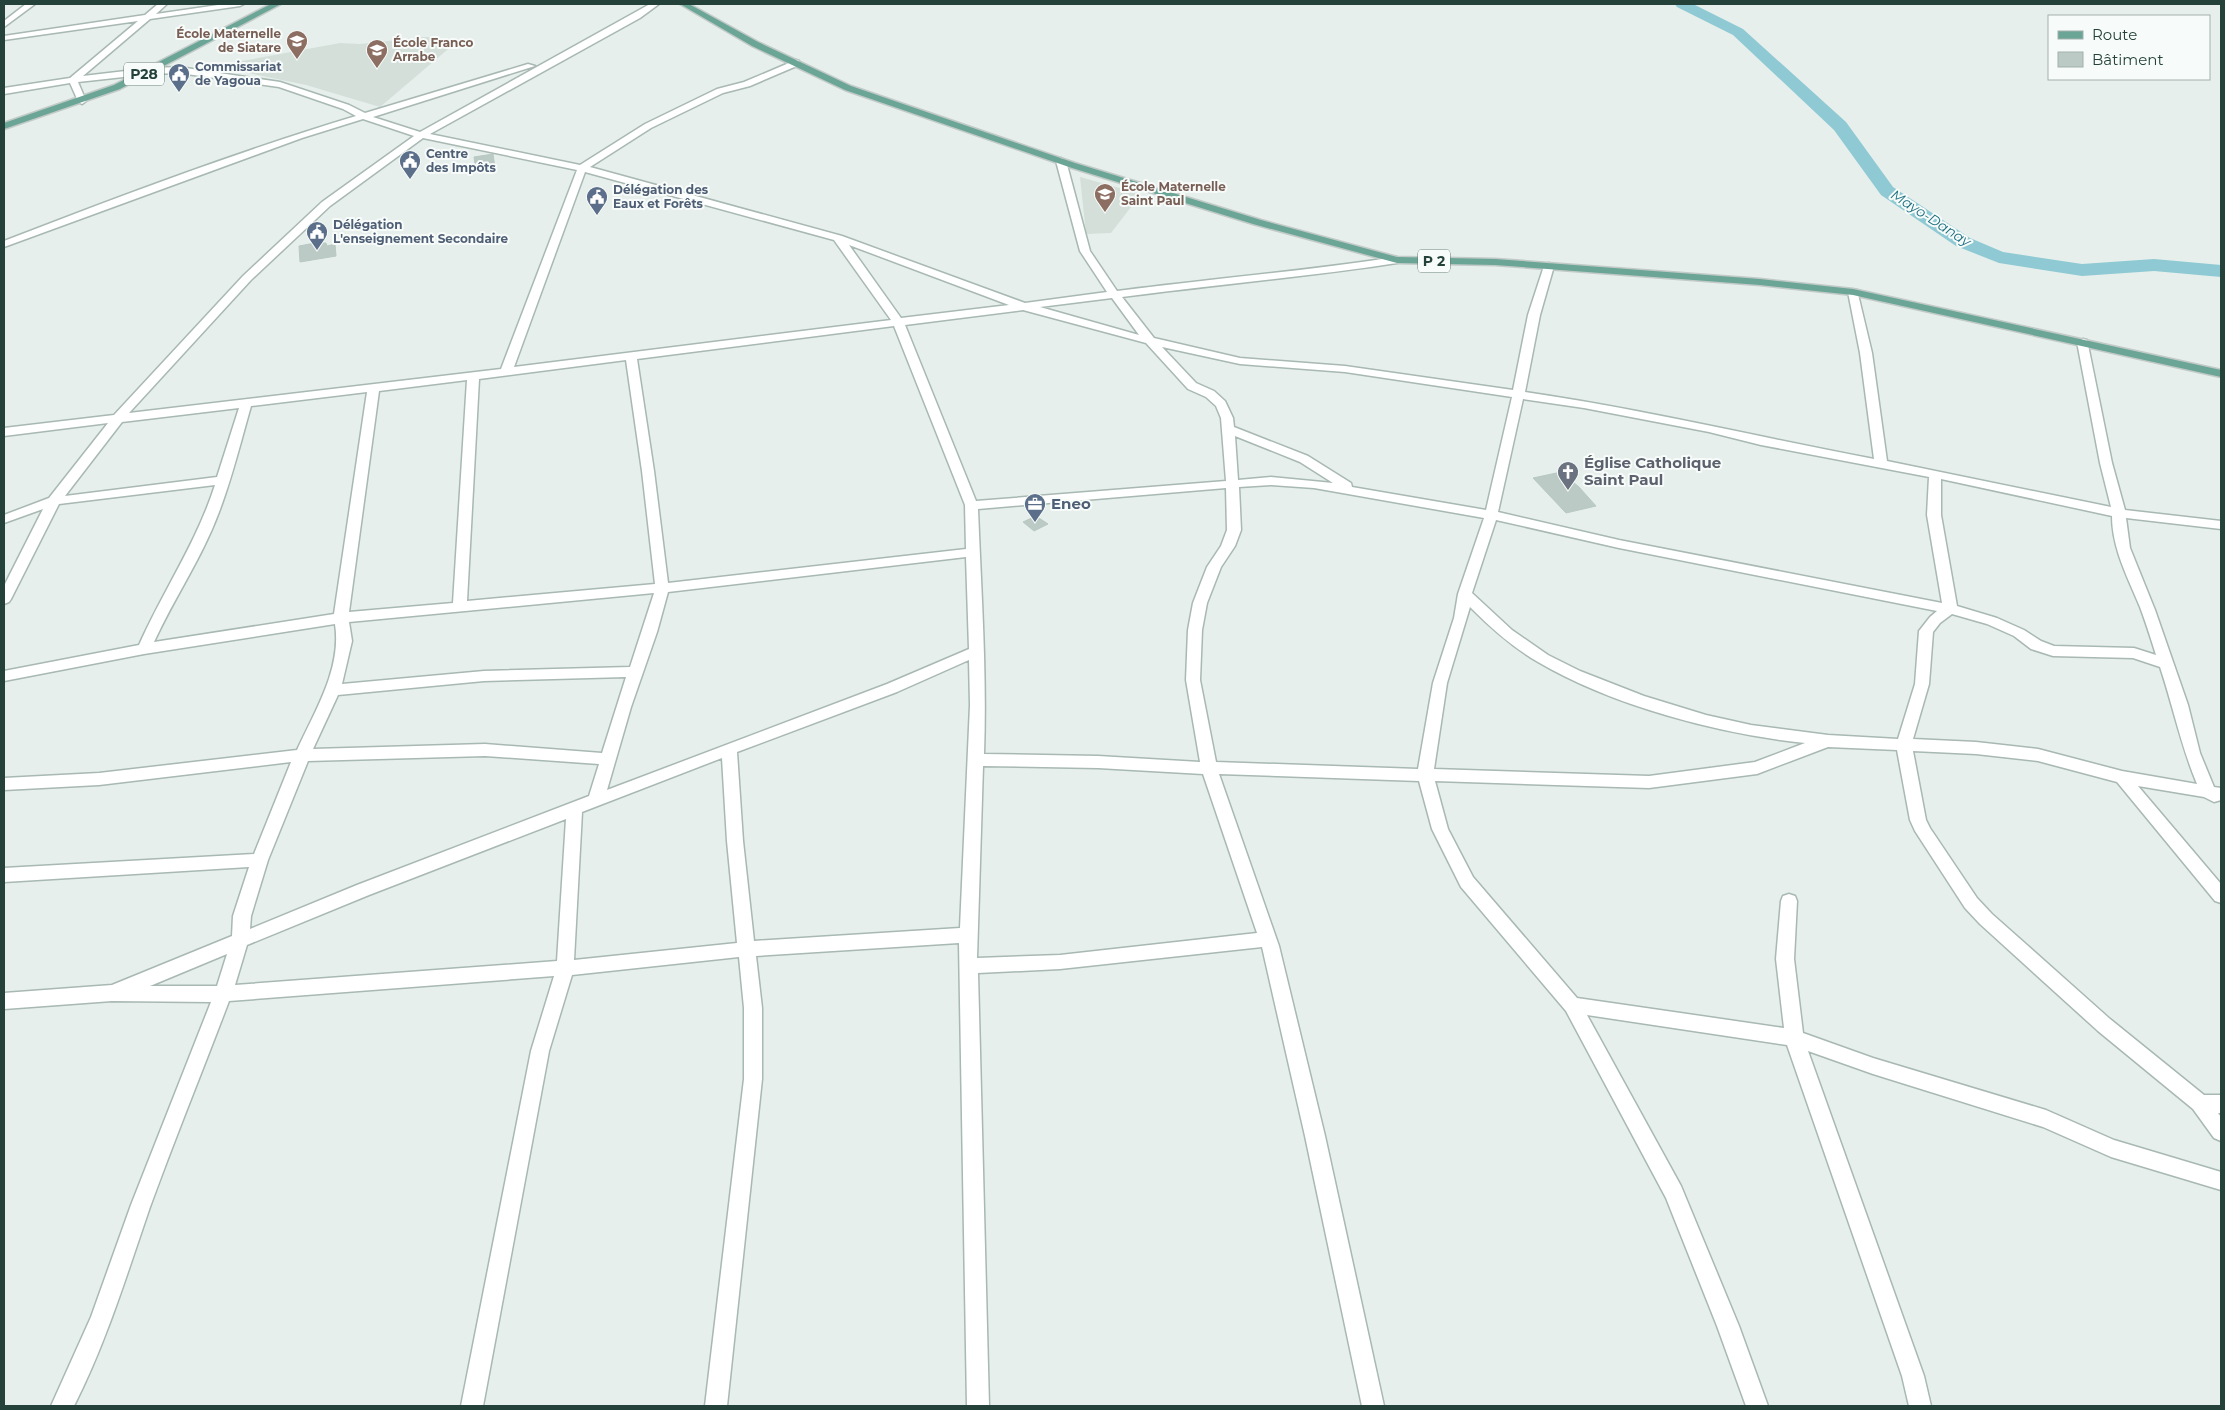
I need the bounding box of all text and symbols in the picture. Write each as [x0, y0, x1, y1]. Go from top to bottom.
legend [2048, 15, 2210, 80]
text: Route [2092, 25, 2137, 44]
place label: École Maternelle de Siatare [176, 26, 281, 55]
school or university icon: École Maternelle de Siatare [285, 29, 309, 60]
place label: École Franco Arrabe [392, 35, 473, 64]
school or university icon: École Franco Arrabe [365, 38, 389, 69]
text: Bâtiment [2092, 50, 2164, 69]
place label: Commissariat de Yagoua [195, 59, 282, 88]
road number: P28 [124, 62, 164, 86]
public building icon: Commissariat de Yagoua [167, 62, 191, 93]
place label: Centre des Impôts [426, 146, 497, 175]
public building icon: Centre des Impôts [398, 149, 422, 180]
place label: École Maternelle Saint Paul [1121, 179, 1226, 208]
place label: Délégation des Eaux et Forêts [613, 182, 709, 211]
school or university icon: École Maternelle Saint Paul [1093, 182, 1117, 213]
public building icon: Délégation des Eaux et Forêts [585, 185, 609, 216]
water label: Mayo-Danay [1888, 185, 1976, 251]
place label: Délégation L'enseignement Secondaire [333, 217, 509, 246]
public building icon: Délégation L'enseignement Secondaire [305, 220, 329, 251]
road number: P 2 [1418, 250, 1450, 272]
place label: Église Catholique Saint Paul [1584, 453, 1721, 489]
church icon: Église Catholique Saint Paul [1556, 460, 1580, 491]
office icon: Eneo [1023, 492, 1047, 523]
place label: Eneo [1051, 494, 1091, 513]

